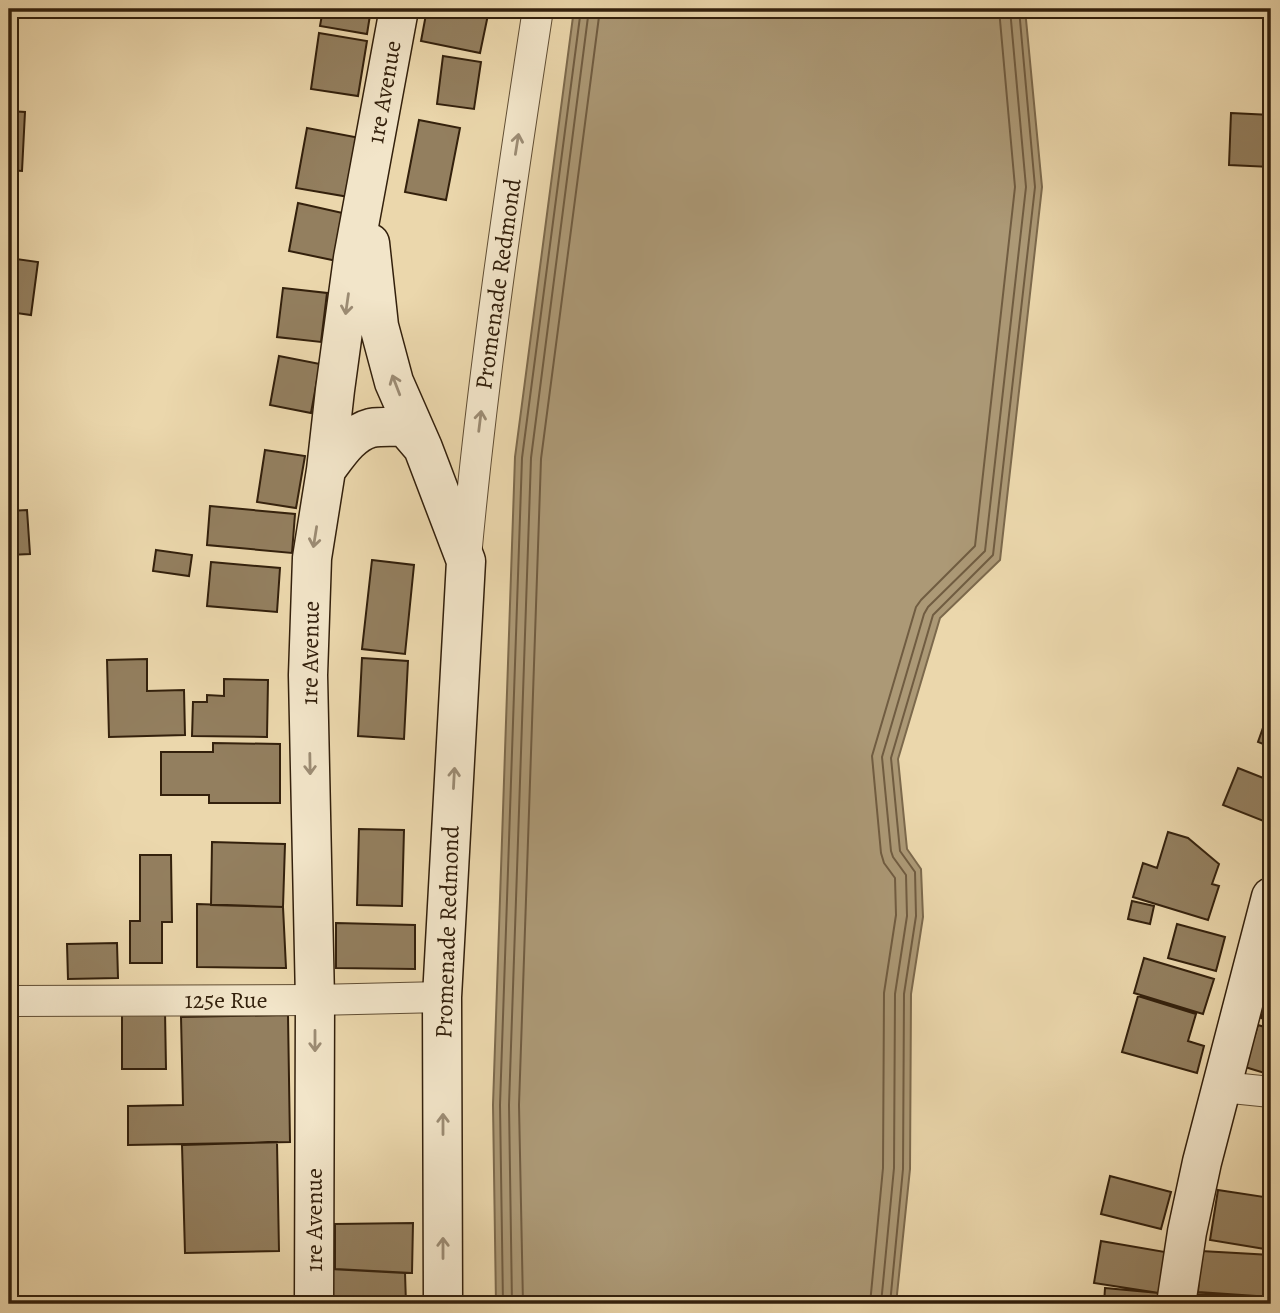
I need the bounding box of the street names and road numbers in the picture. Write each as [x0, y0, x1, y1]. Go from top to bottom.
street label: 1re Avenue [359, 38, 409, 146]
street label: Promenade Redmond [467, 176, 529, 392]
street label: 1re Avenue [293, 601, 327, 705]
street label: Promenade Redmond [427, 825, 467, 1039]
street label: 125e Rue [184, 984, 268, 1016]
street label: 1re Avenue [298, 1168, 330, 1272]

